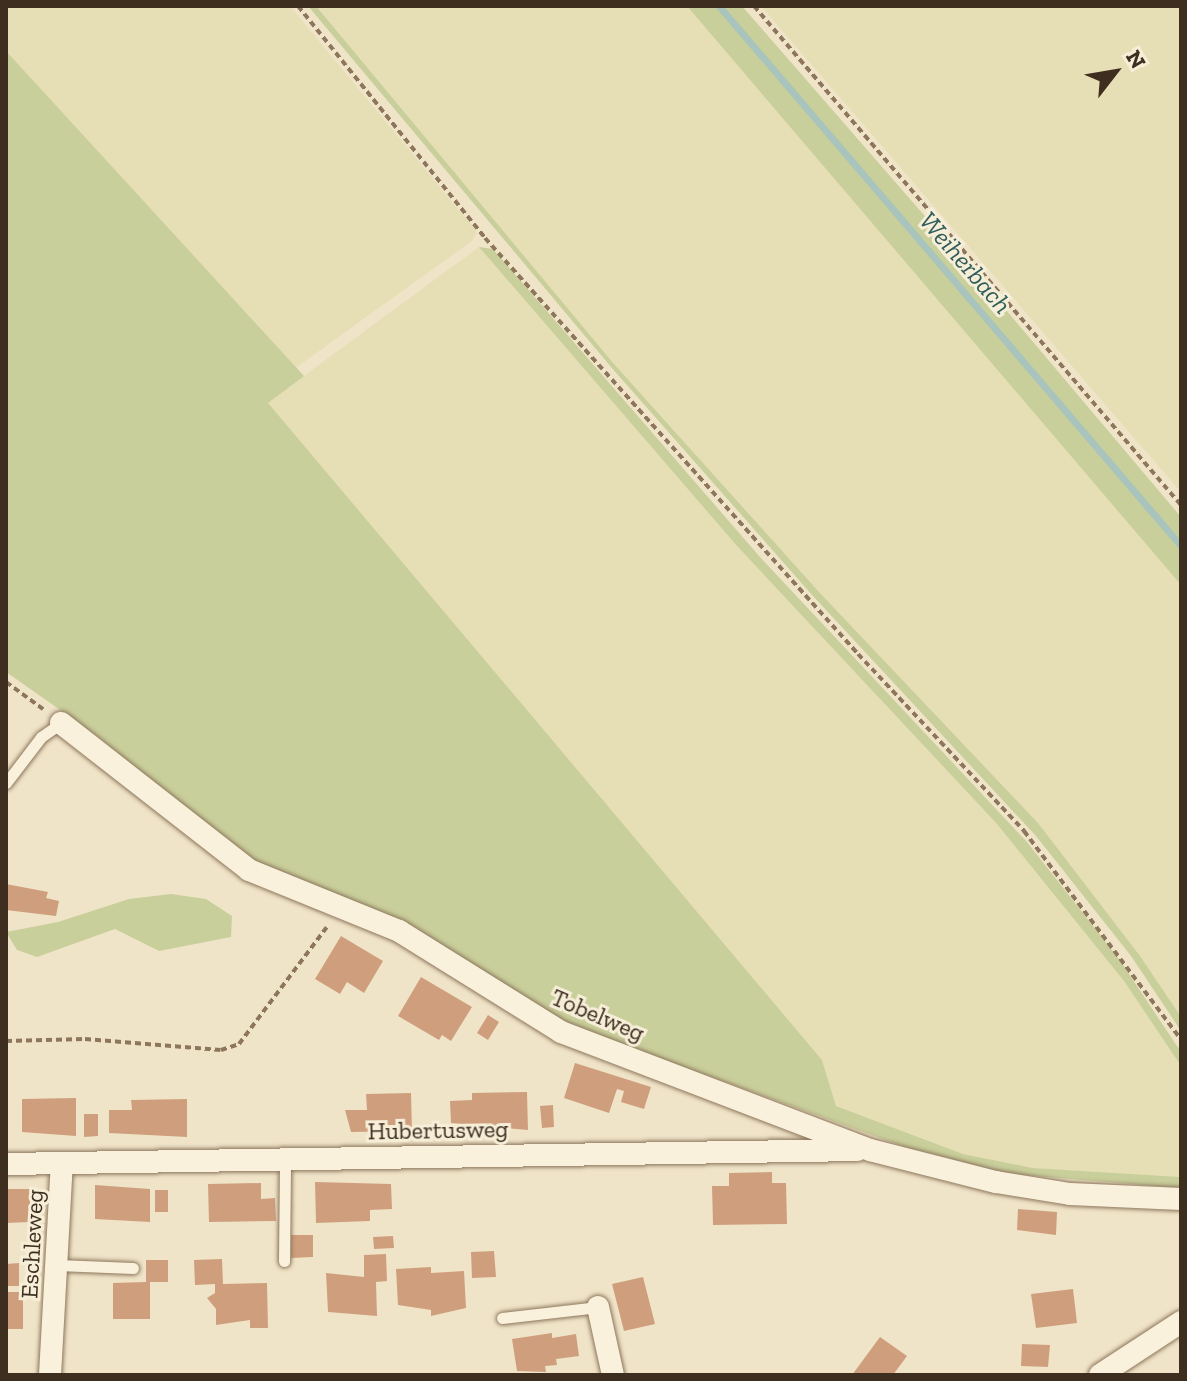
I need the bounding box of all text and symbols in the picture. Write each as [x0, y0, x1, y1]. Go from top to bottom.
north arrow [1075, 32, 1155, 112]
text: N [1120, 45, 1152, 73]
water label: Weiherbach [912, 206, 1018, 320]
street label: Tobelweg [547, 983, 649, 1047]
street label: Hubertusweg [367, 1114, 509, 1146]
street label: Eschleweg [15, 1189, 49, 1299]

